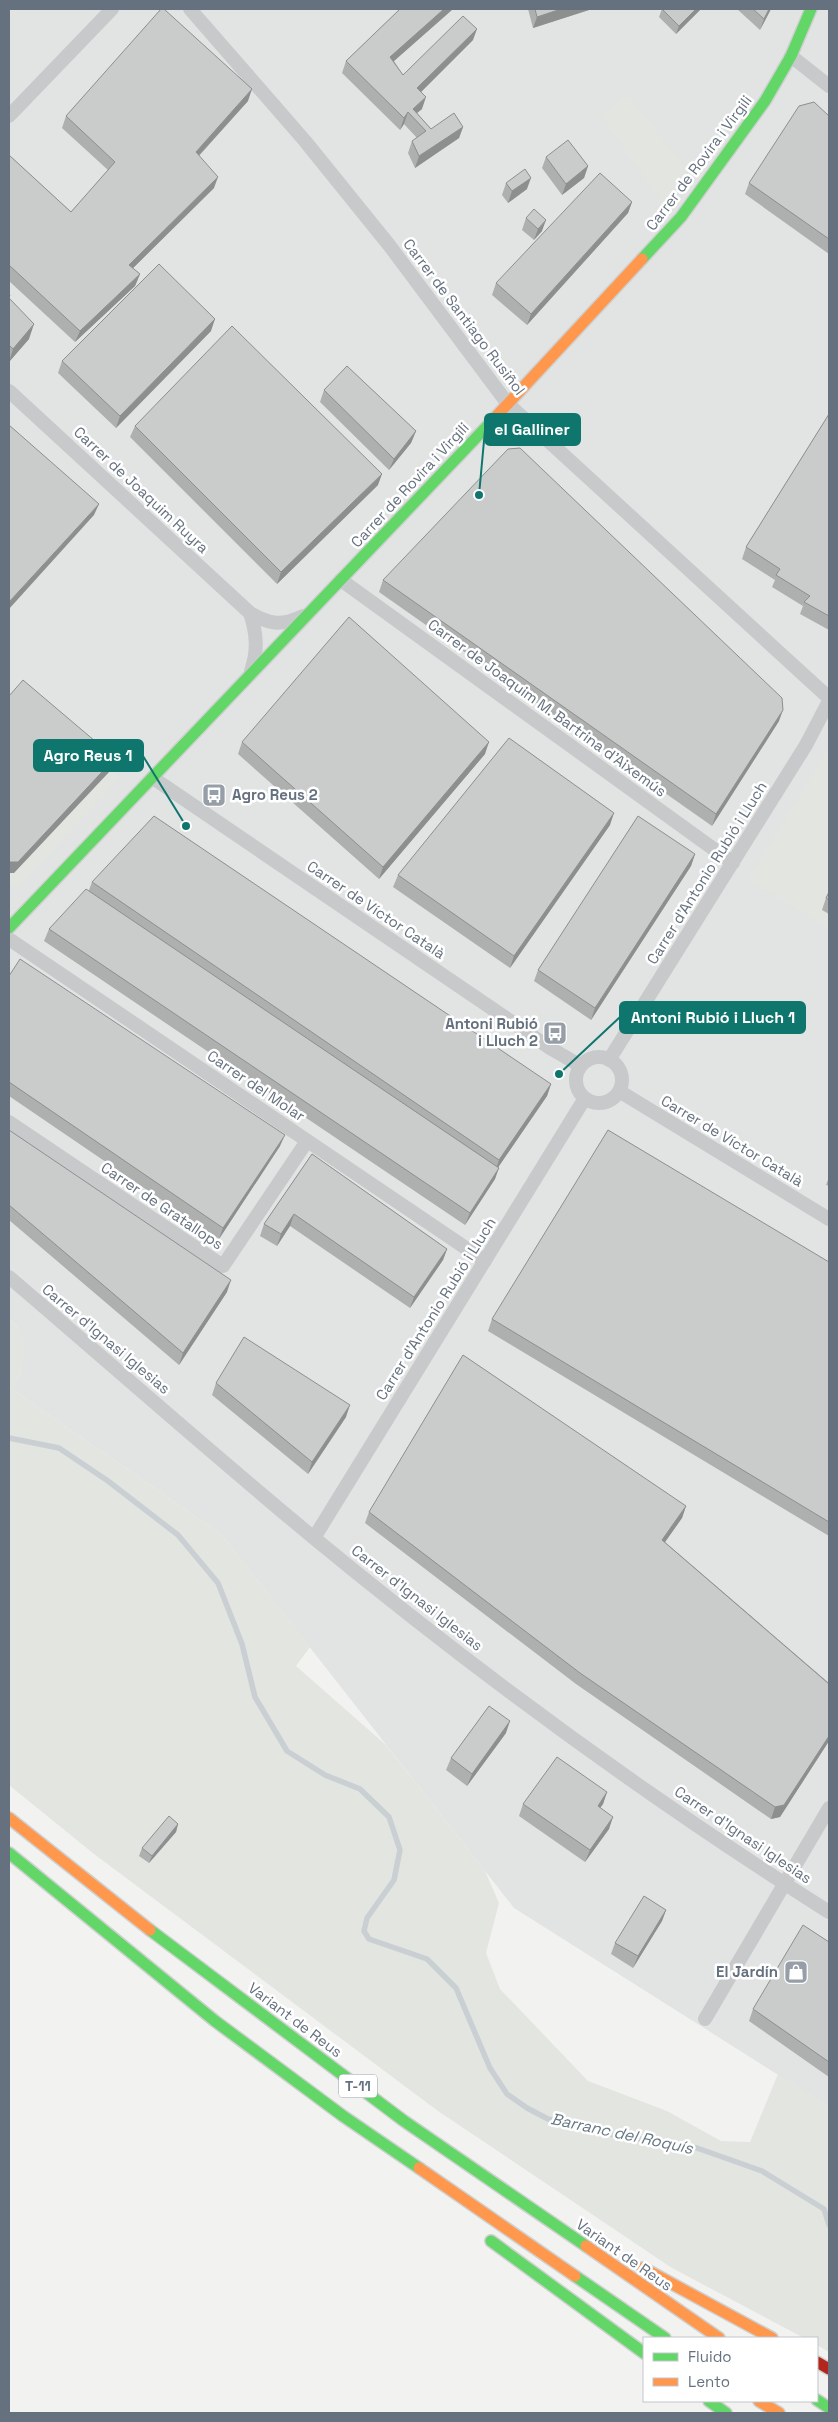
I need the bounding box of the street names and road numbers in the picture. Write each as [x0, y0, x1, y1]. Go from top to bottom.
street label: Carrer de Rovira i Virgili [642, 91, 756, 234]
street label: Carrer de Santiago Rusiñol [399, 235, 529, 399]
street label: Carrer de Rovira i Virgili [347, 418, 473, 551]
street label: Carrer de Joaquim Ruyra [70, 422, 213, 557]
street label: Carrer de Joaquim M. Bartrina d'Aixemús [424, 615, 670, 801]
street label: Carrer d'Antonio Rubió i Lluch [642, 778, 771, 968]
street label: Carrer de Víctor Català [304, 856, 449, 963]
street label: Carrer del Molar [204, 1046, 309, 1126]
street label: Carrer de Víctor Català [658, 1091, 807, 1191]
street label: Carrer de Gratallops [98, 1158, 227, 1254]
street label: Carrer d'Antonio Rubió i Lluch [371, 1214, 500, 1404]
street label: Carrer d'Ignasi Iglesias [38, 1279, 174, 1398]
street label: Carrer d'Ignasi Iglesias [348, 1540, 487, 1655]
street label: Carrer d'Ignasi Iglesias [671, 1782, 816, 1888]
street label: Variant de Reus [244, 1978, 346, 2061]
road number: T-11 [339, 2074, 377, 2098]
street label: Variant de Reus [573, 2214, 676, 2295]

